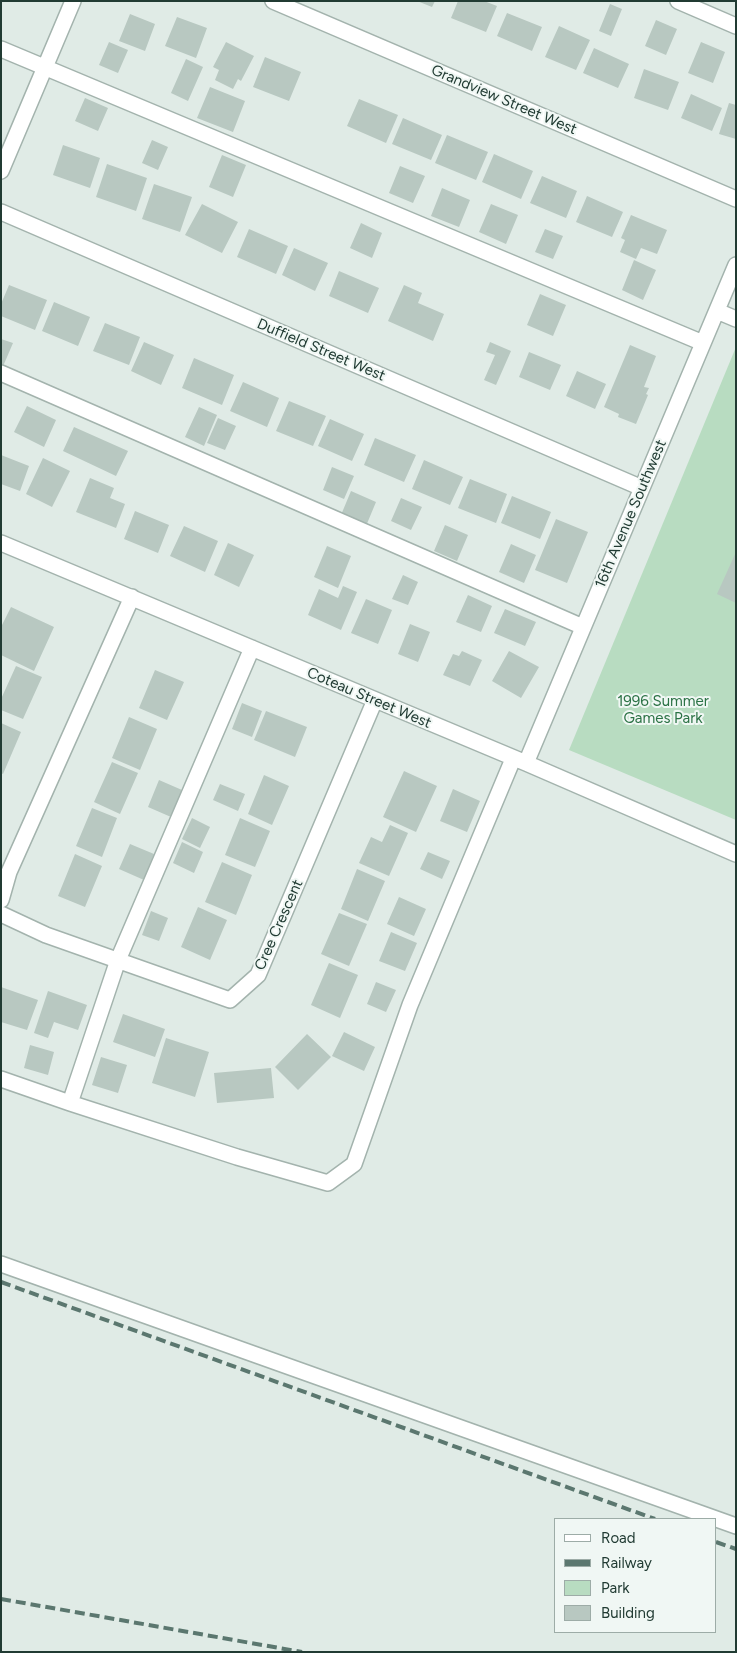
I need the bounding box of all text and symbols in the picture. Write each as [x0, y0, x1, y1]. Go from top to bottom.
street label: Grandview Street West [429, 61, 579, 139]
street label: Duffield Street West [254, 315, 388, 385]
street label: 16th Avenue Southwest [592, 437, 670, 591]
street label: Coteau Street West [304, 664, 434, 732]
park label: 1996 Summer Games Park [617, 693, 709, 728]
street label: Cree Crescent [251, 877, 307, 973]
legend [554, 1518, 717, 1633]
text: Road [601, 1529, 636, 1547]
text: Railway [601, 1554, 652, 1572]
text: Park [601, 1579, 630, 1597]
text: Building [601, 1604, 655, 1622]

